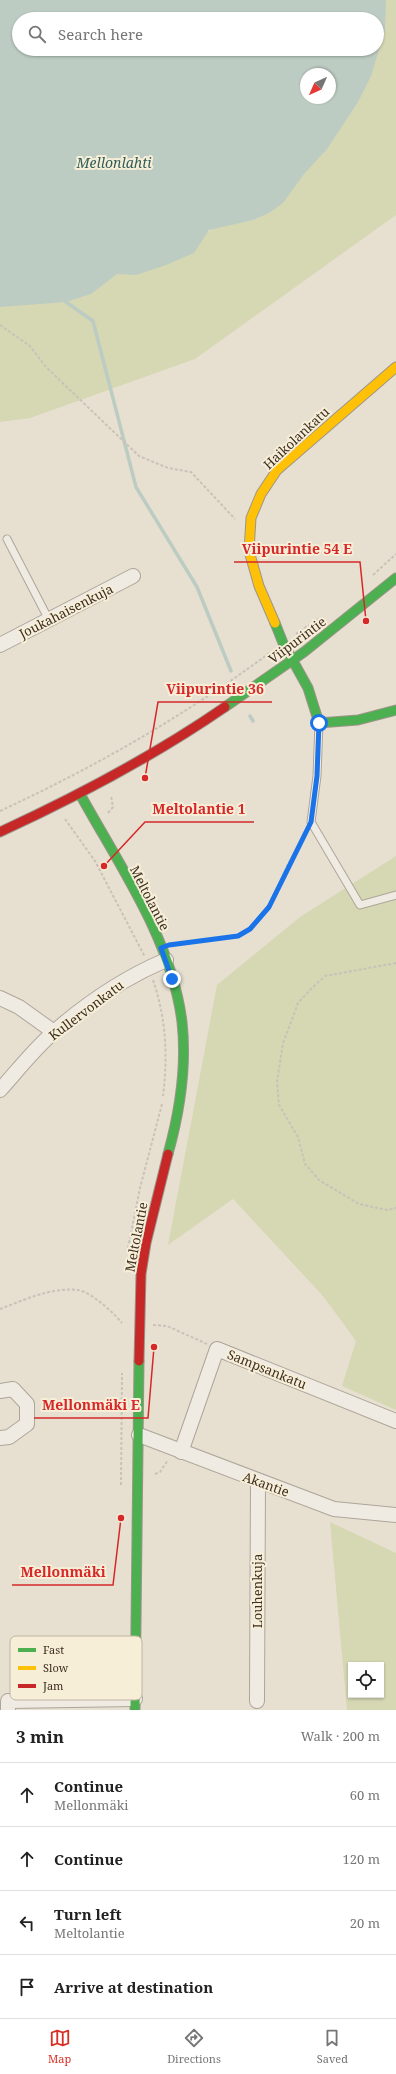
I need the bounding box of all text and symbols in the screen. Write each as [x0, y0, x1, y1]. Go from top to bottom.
search box [12, 12, 384, 56]
icon: search [26, 23, 48, 45]
text: Search here [58, 24, 143, 44]
north arrow [300, 68, 336, 104]
water label: Mellonlahti [75, 153, 152, 172]
street label: Haikolankatu [259, 403, 333, 473]
callout: Viipurintie 54 E [234, 536, 360, 562]
text: Viipurintie 54 E [242, 539, 352, 558]
street label: Joukahaisenkuja [15, 580, 116, 643]
street label: Viipurintie [265, 612, 329, 668]
callout: Viipurintie 36 [158, 676, 272, 702]
text: Viipurintie 36 [166, 679, 264, 698]
route start [310, 714, 328, 732]
callout: Meltolantie 1 [145, 796, 254, 822]
text: Meltolantie 1 [152, 799, 246, 818]
street label: Meltolantie [126, 862, 174, 934]
route end [163, 970, 181, 988]
street label: Kullervonkatu [45, 976, 127, 1044]
street label: Meltolantie [120, 1201, 152, 1273]
street label: Sampsankatu [225, 1345, 309, 1393]
callout: Mellonmäki E [34, 1392, 148, 1418]
text: Mellonmäki E [42, 1395, 140, 1414]
street label: Akantie [240, 1467, 292, 1501]
street label: Louhenkuja [248, 1554, 266, 1628]
callout: Mellonmäki [12, 1559, 113, 1585]
text: Mellonmäki [20, 1562, 106, 1581]
legend [10, 1636, 142, 1700]
text: Fast [43, 1642, 64, 1657]
text: Slow [43, 1660, 69, 1675]
map controls [348, 1662, 384, 1698]
button: locate [348, 1662, 384, 1698]
text: Jam [42, 1678, 64, 1693]
text: 3 min [16, 1725, 64, 1748]
text: Walk · 200 m [301, 1727, 380, 1745]
text: Continue [54, 1776, 123, 1796]
icon: ahead [16, 1784, 38, 1806]
text: 60 m [350, 1786, 380, 1804]
text: Mellonmäki [54, 1796, 128, 1814]
icon: ahead [16, 1848, 38, 1870]
text: Continue [54, 1849, 123, 1869]
text: 120 m [343, 1850, 380, 1868]
text: Turn left [54, 1904, 122, 1924]
icon: left [16, 1912, 38, 1934]
text: 20 m [350, 1914, 380, 1932]
text: Meltolantie [54, 1924, 125, 1942]
icon: arrive [16, 1976, 38, 1998]
text: Arrive at destination [54, 1977, 213, 1997]
tab: Map [48, 2027, 71, 2066]
tab: Directions [167, 2027, 221, 2066]
tab: Saved [317, 2027, 348, 2066]

